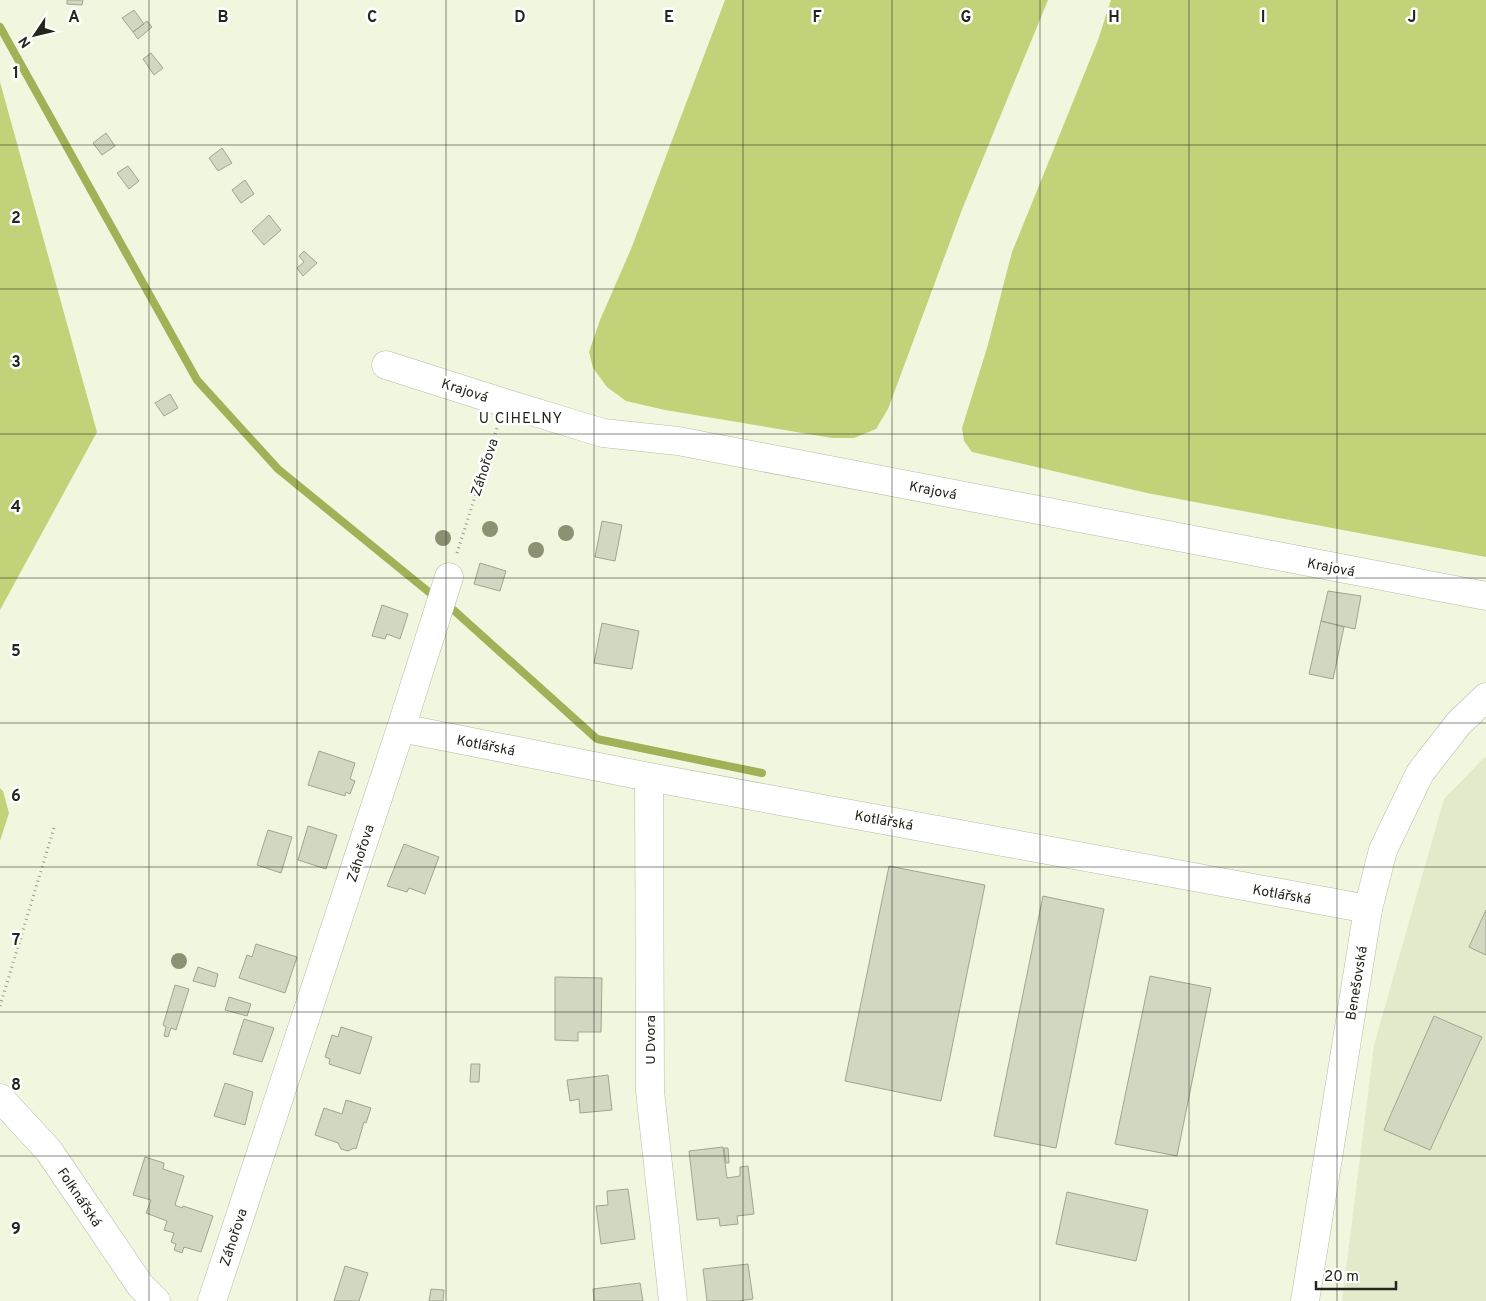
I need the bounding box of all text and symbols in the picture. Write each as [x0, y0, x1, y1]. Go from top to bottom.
text: A [68, 8, 80, 28]
text: B [217, 8, 229, 28]
text: C [367, 8, 377, 28]
text: D [514, 8, 526, 28]
text: E [664, 8, 674, 28]
text: F [812, 8, 822, 28]
text: G [961, 8, 971, 28]
text: H [1108, 8, 1120, 28]
text: I [1261, 8, 1265, 28]
text: J [1408, 8, 1416, 28]
north arrow [10, 10, 60, 60]
text: N [16, 33, 35, 51]
text: 1 [13, 64, 19, 84]
text: 2 [11, 209, 21, 229]
text: 3 [11, 353, 21, 373]
street label: Krajová [439, 376, 490, 407]
district label: U CIHELNY [479, 410, 563, 429]
street label: Záhořova [468, 436, 503, 498]
street label: Krajová [908, 479, 958, 504]
text: 4 [11, 498, 21, 518]
street label: Krajová [1306, 556, 1356, 581]
text: 5 [11, 642, 21, 662]
street label: Kotlářská [455, 732, 516, 760]
text: 6 [11, 787, 21, 807]
street label: Kotlářská [853, 808, 914, 835]
street label: Záhořova [344, 822, 379, 884]
street label: Kotlářská [1251, 882, 1312, 909]
text: 7 [12, 931, 20, 951]
street label: Benešovská [1343, 945, 1372, 1022]
street label: U Dvora [643, 1015, 660, 1065]
text: 8 [11, 1076, 21, 1096]
street label: Folknářská [53, 1165, 105, 1231]
street label: Záhořova [217, 1206, 252, 1268]
text: 9 [11, 1220, 21, 1240]
scale bar [1316, 1258, 1396, 1290]
text: 20 m [1324, 1268, 1359, 1287]

